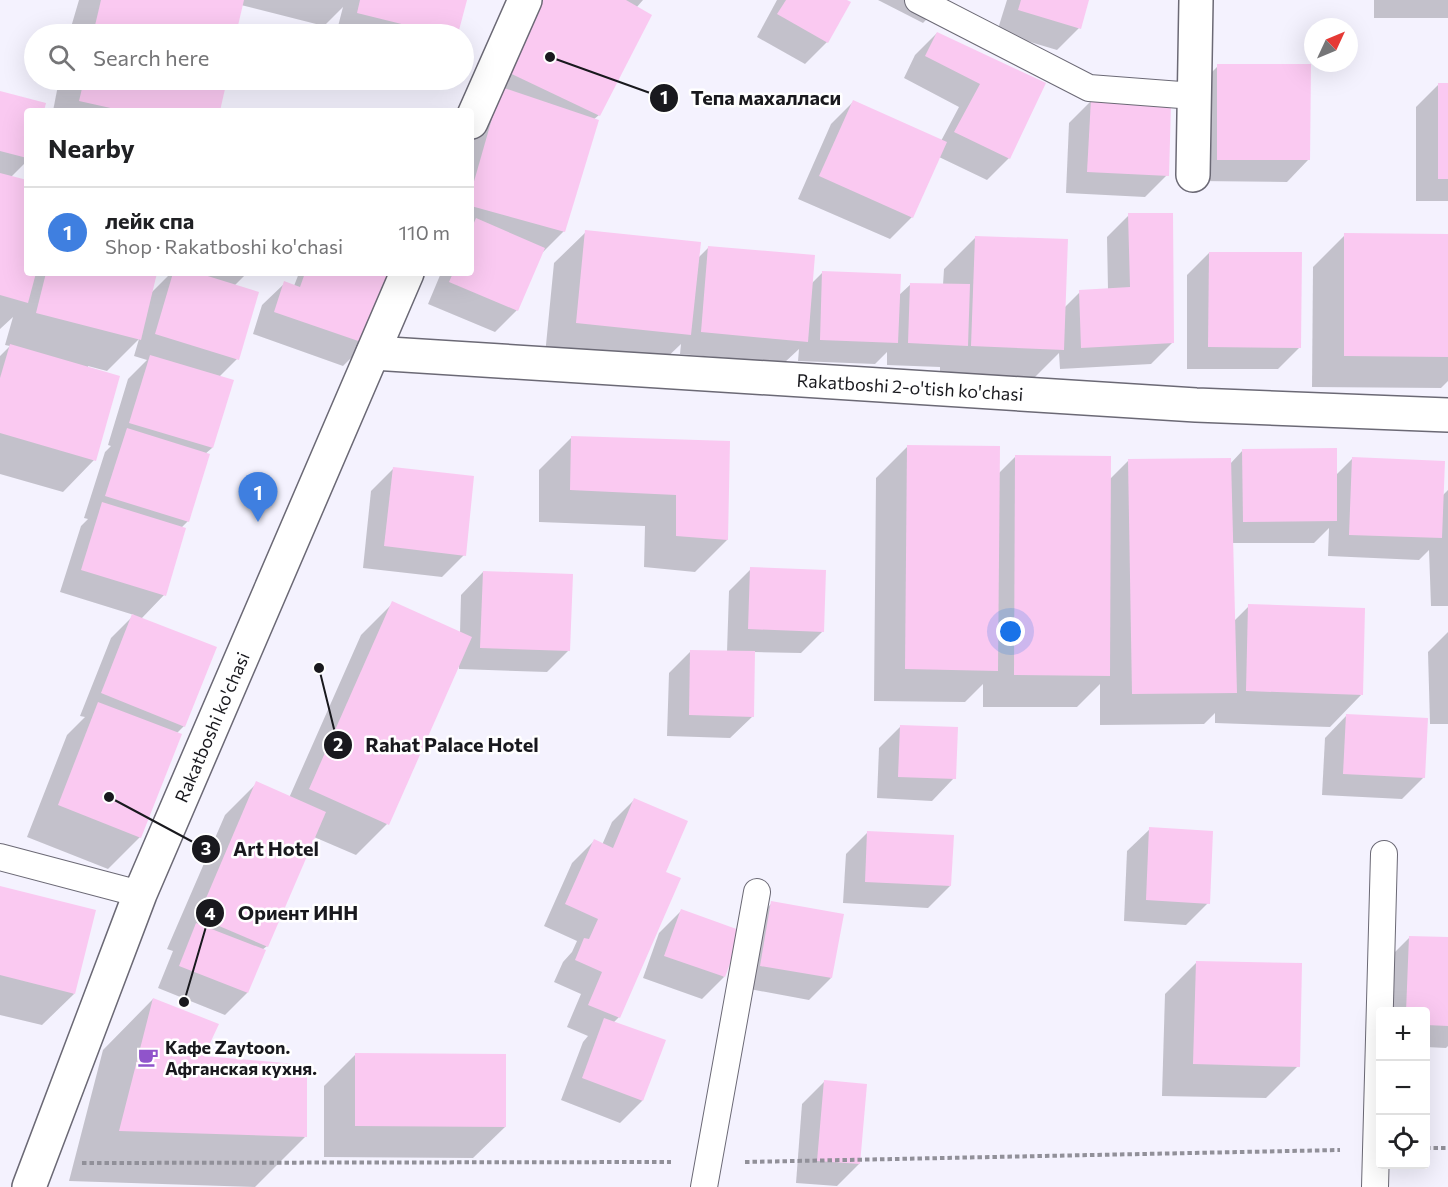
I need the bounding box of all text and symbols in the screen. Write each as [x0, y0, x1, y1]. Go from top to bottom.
north arrow [1304, 18, 1358, 72]
search box [24, 24, 474, 90]
icon: search [45, 41, 78, 74]
text: Search here [93, 44, 209, 71]
callout: Тепа махалласи [649, 79, 853, 117]
text: Тепа махалласи [691, 85, 841, 109]
text: 1 [660, 86, 668, 108]
text: Nearby [48, 132, 135, 163]
text: лейк спа [105, 207, 194, 234]
text: 1 [63, 220, 72, 244]
text: 110 m [399, 220, 450, 244]
text: Shop · Rakatboshi ko'chasi [105, 234, 343, 258]
street label: Rakatboshi 2-o'tish ko'chasi [796, 369, 1024, 405]
pin: 1 [238, 472, 278, 522]
your location [996, 617, 1025, 646]
street label: Rakatboshi ko'chasi [170, 649, 254, 805]
callout: Rahat Palace Hotel [323, 726, 550, 764]
text: Rahat Palace Hotel [365, 732, 539, 756]
text: 2 [333, 733, 343, 755]
callout: Art Hotel [191, 830, 331, 868]
text: Art Hotel [233, 836, 319, 860]
text: 3 [201, 837, 211, 859]
callout: Ориент ИНН [195, 894, 370, 932]
text: Ориент ИНН [238, 900, 358, 924]
text: 4 [204, 902, 216, 924]
map controls [1376, 1007, 1430, 1169]
button: + [1376, 1007, 1430, 1061]
place label: Кафе Zaytoon. Афганская кухня. [165, 1036, 317, 1079]
cafe icon: Кафе Zaytoon. Афганская кухня. [136, 1045, 160, 1069]
button: − [1376, 1061, 1430, 1115]
button: locate [1376, 1115, 1430, 1169]

